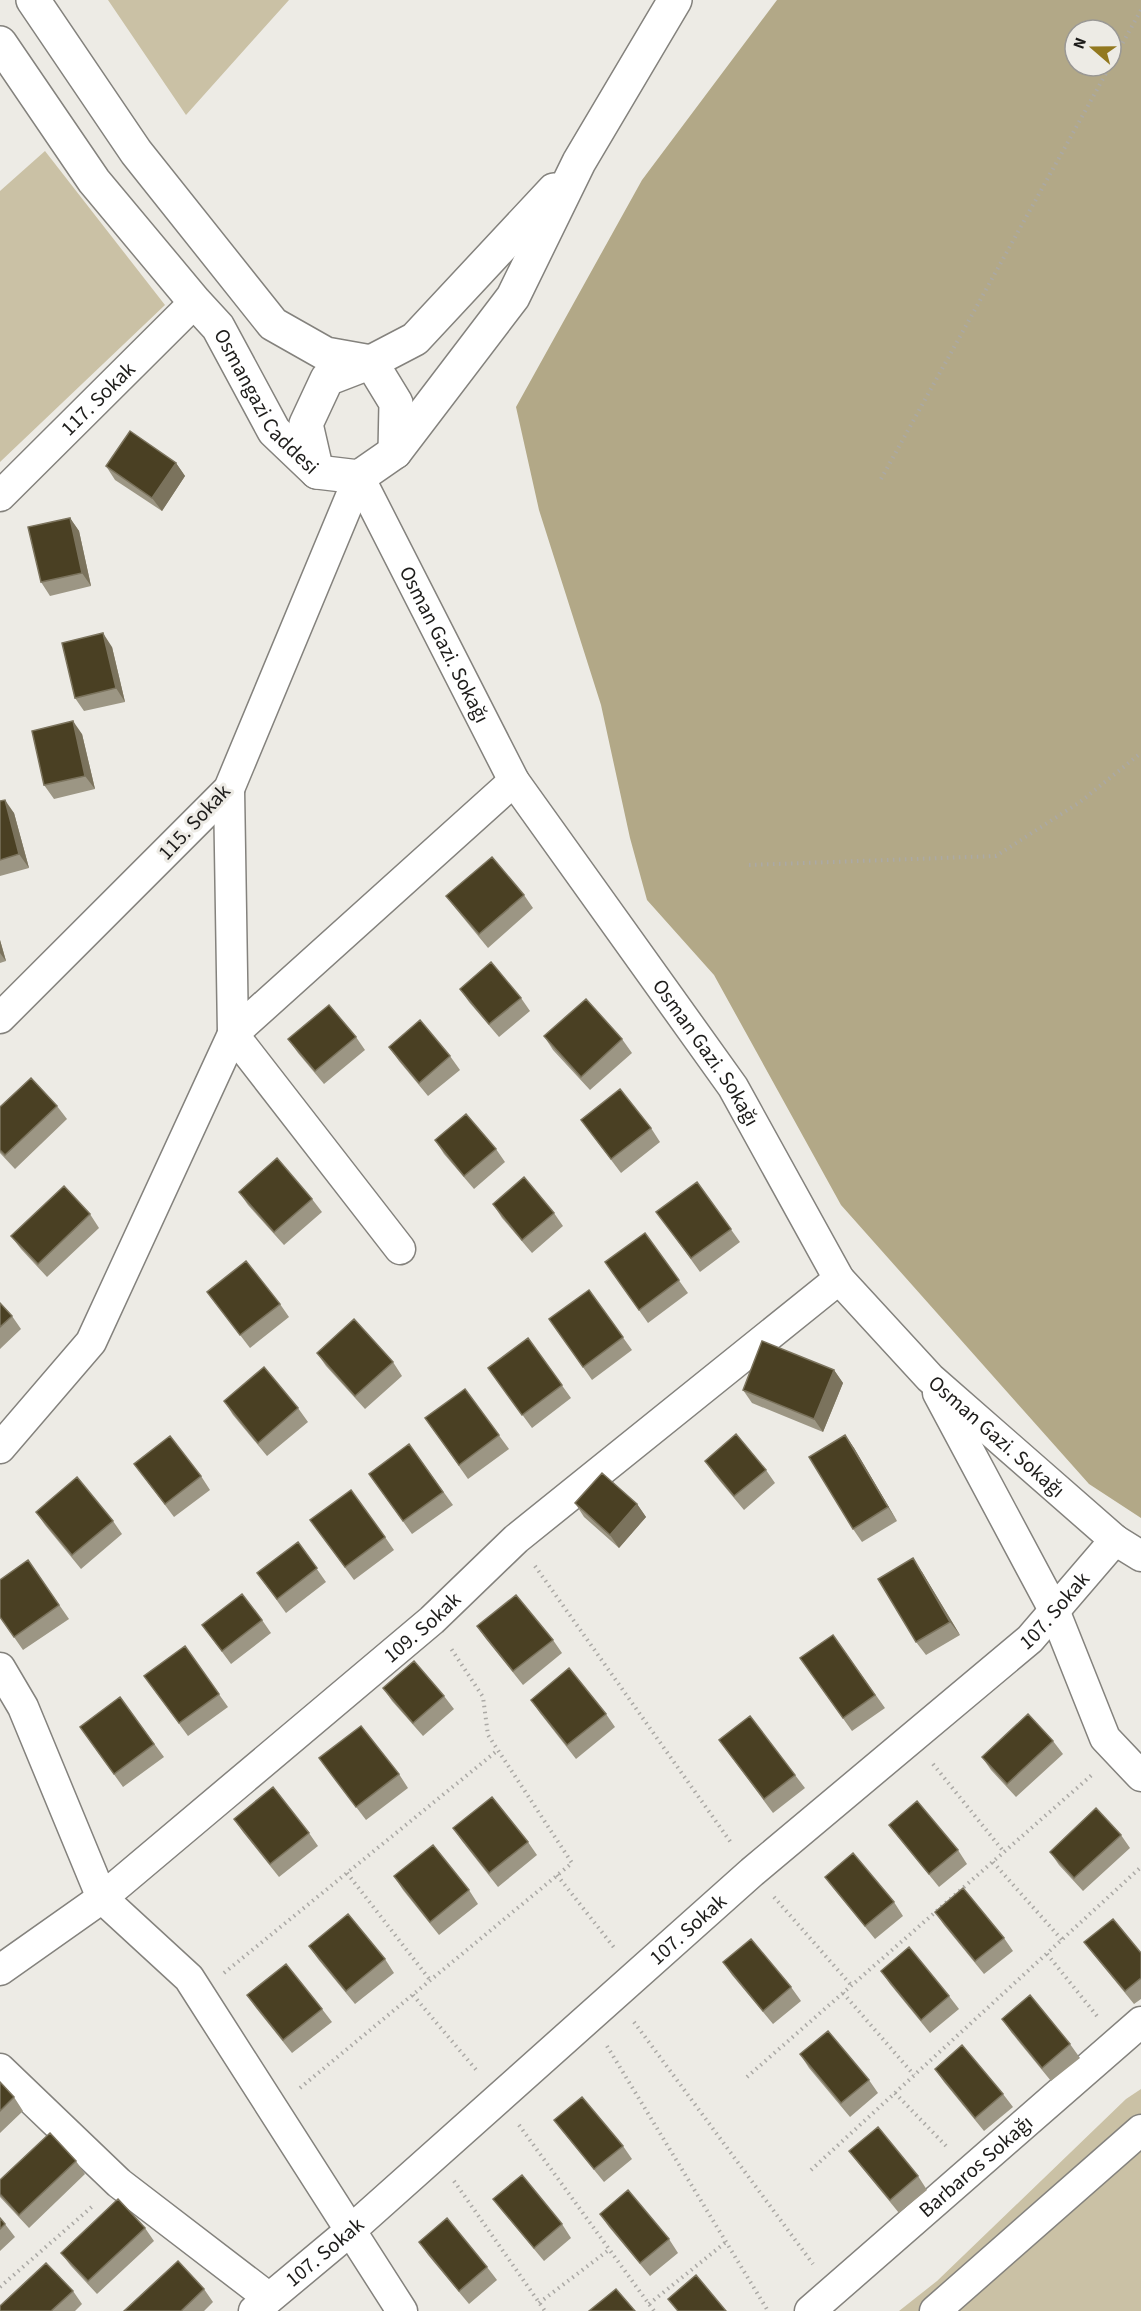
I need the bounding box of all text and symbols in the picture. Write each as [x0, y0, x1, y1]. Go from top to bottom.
north arrow [1063, 18, 1123, 78]
text: N [1068, 34, 1092, 52]
street label: Osmangazi Caddesi [206, 323, 326, 481]
street label: 117. Sokak [54, 354, 142, 443]
street label: Osman Gazi. Sokağı [392, 561, 497, 728]
street label: 115. Sokak [151, 777, 238, 867]
street label: Osman Gazi. Sokağı [645, 973, 767, 1132]
street label: Osman Gazi. Sokağı [922, 1368, 1072, 1505]
street label: 107. Sokak [1013, 1565, 1097, 1657]
street label: 109. Sokak [377, 1585, 468, 1670]
street label: 107. Sokak [643, 1886, 734, 1972]
street label: Barbaros Sokağı [912, 2108, 1039, 2225]
street label: 107. Sokak [279, 2210, 371, 2294]

